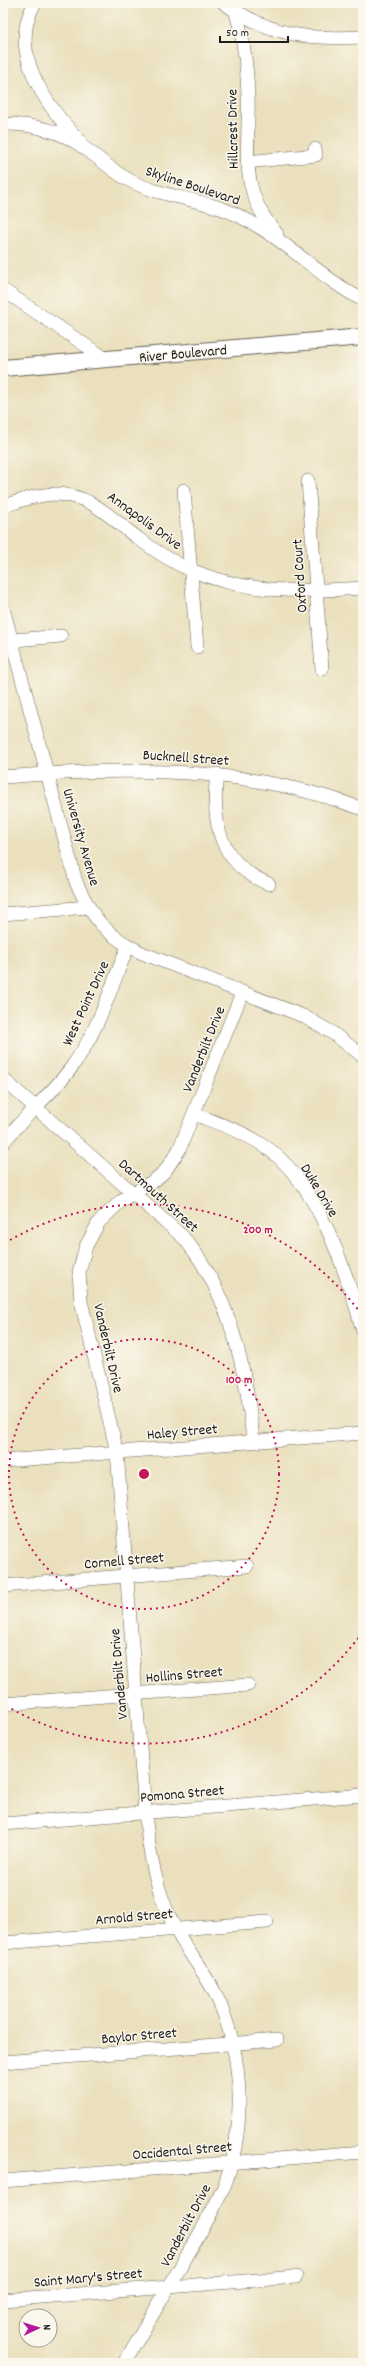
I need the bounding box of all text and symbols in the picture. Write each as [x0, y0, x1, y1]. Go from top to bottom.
scale bar [220, 18, 288, 44]
text: 50 m [226, 25, 249, 42]
street label: Hillcrest Drive [222, 88, 246, 169]
street label: Skyline Boulevard [142, 161, 243, 213]
street label: River Boulevard [138, 340, 228, 370]
street label: Annapolis Drive [102, 487, 186, 557]
street label: Oxford Court [287, 538, 315, 613]
street label: Bucknell Street [142, 745, 230, 773]
street label: University Avenue [56, 786, 105, 889]
street label: West Point Drive [58, 957, 116, 1050]
street label: Vanderbilt Drive [178, 1003, 232, 1096]
street label: Dartmouth Street [113, 1154, 203, 1239]
street label: Duke Drive [294, 1160, 343, 1222]
text: 200 m [243, 1222, 273, 1239]
street label: Vanderbilt Drive [86, 1302, 128, 1396]
text: 100 m [226, 1372, 252, 1389]
street label: Haley Street [146, 1419, 219, 1447]
centre of rings [137, 1467, 151, 1481]
street label: Cornell Street [83, 1547, 166, 1576]
street label: Vanderbilt Drive [105, 1627, 135, 1720]
street label: Hollins Street [145, 1662, 224, 1690]
street label: Pomona Street [139, 1780, 226, 1810]
street label: Arnold Street [94, 1904, 174, 1932]
street label: Baylor Street [100, 2023, 178, 2051]
street label: Occidental Street [131, 2137, 233, 2167]
street label: Vanderbilt Drive [156, 2180, 218, 2271]
street label: Saint Mary's Street [33, 2263, 144, 2295]
north arrow [18, 2308, 58, 2348]
text: N [38, 2324, 54, 2331]

